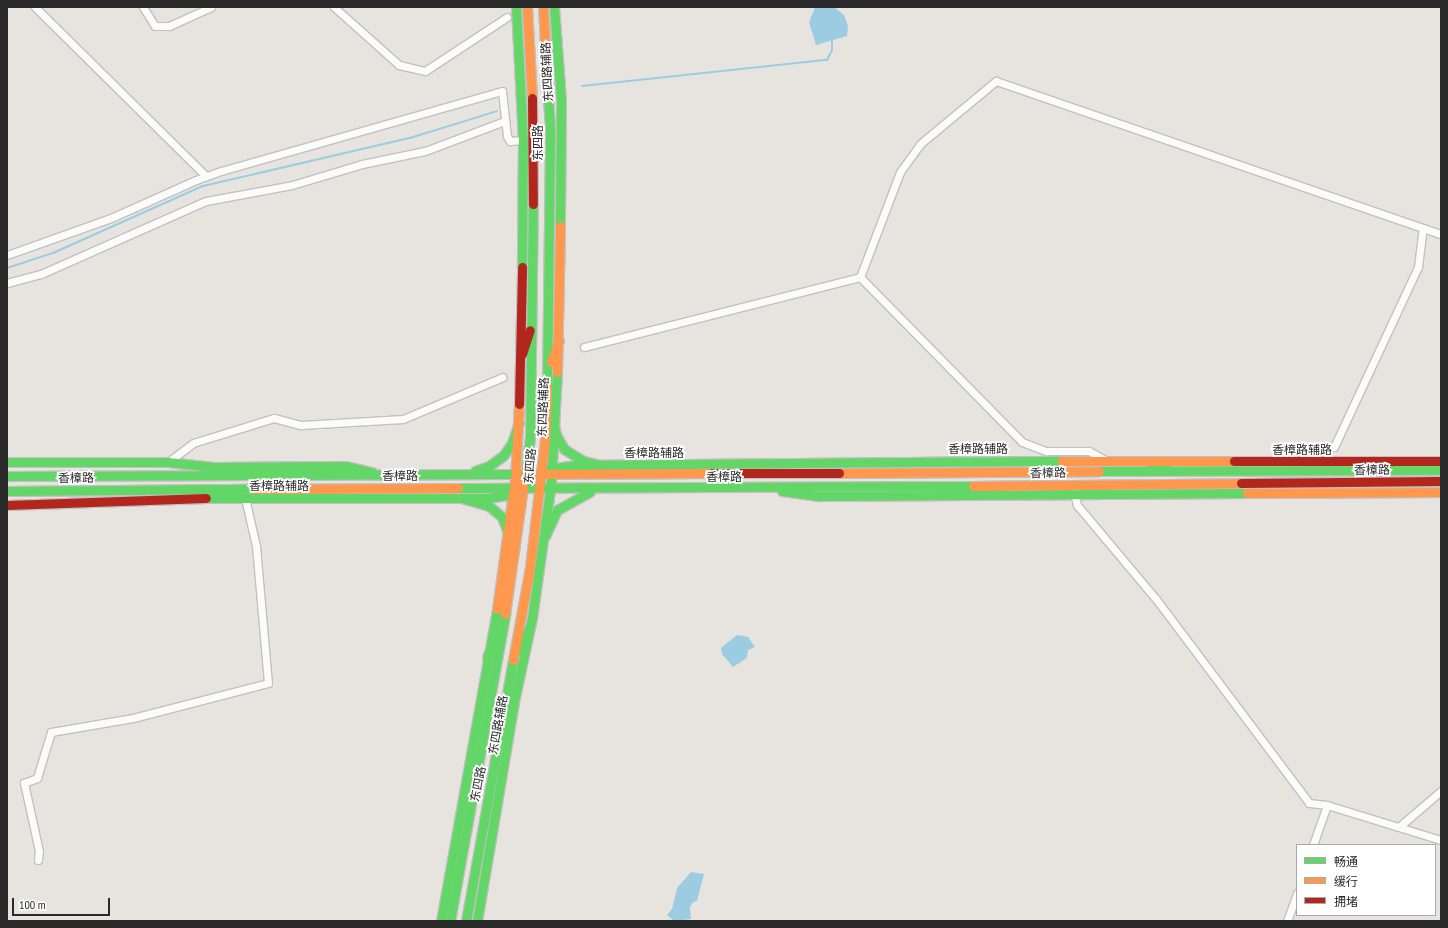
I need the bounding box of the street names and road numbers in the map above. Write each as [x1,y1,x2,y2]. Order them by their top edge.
street label: 东四路辅路 [538,42,556,102]
street label: 东四路 [531,125,545,161]
street label: 东四路辅路 [535,377,551,437]
street label: 香樟路辅路 [948,442,1008,456]
street label: 香樟路辅路 [1272,443,1332,457]
street label: 香樟路辅路 [624,446,684,460]
street label: 东四路 [521,447,539,485]
street label: 香樟路 [1354,462,1390,478]
street label: 香樟路 [1030,465,1066,481]
street label: 香樟路 [382,469,418,483]
street label: 香樟路 [58,470,94,486]
street label: 香樟路 [706,470,742,484]
street label: 香樟路辅路 [249,479,309,493]
street label: 东四路辅路 [486,694,510,756]
street label: 东四路 [467,765,489,803]

